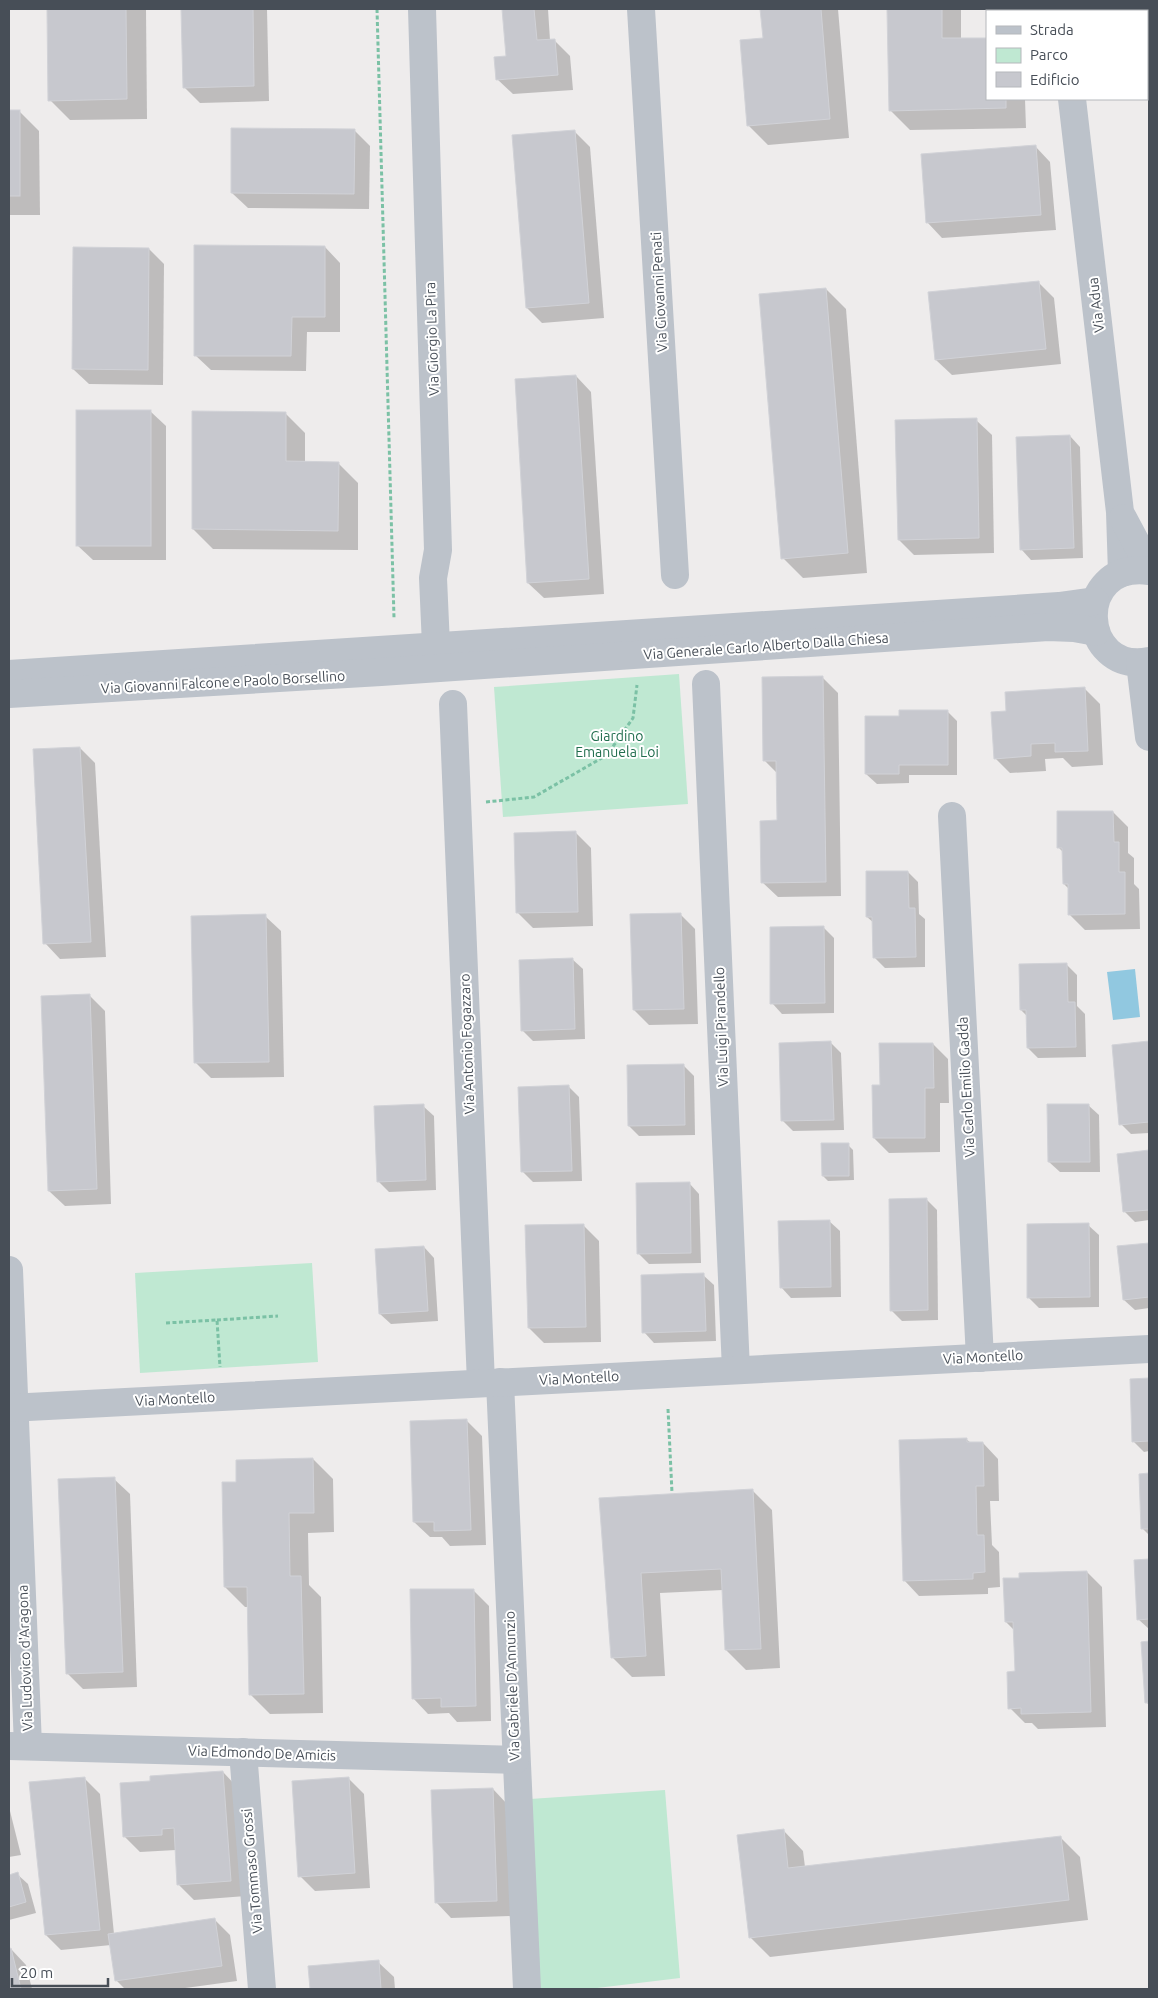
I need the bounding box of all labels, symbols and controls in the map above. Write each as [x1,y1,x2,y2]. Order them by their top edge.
legend [986,10,1148,100]
text: Strada [1030,21,1074,38]
text: Parco [1030,46,1068,63]
text: Edificio [1030,71,1079,88]
street label: Via Giovanni Penati [648,231,670,353]
street label: Via Adua [1085,276,1107,334]
street label: Via Giorgio La Pira [422,282,442,396]
street label: Via Generale Carlo Alberto Dalla Chiesa [643,629,889,663]
street label: Via Giovanni Falcone e Paolo Borsellino [100,668,346,696]
park label: Giardino Emanuela Loi [575,728,659,760]
street label: Via Luigi Pirandello [711,967,731,1087]
street label: Via Antonio Fogazzaro [457,973,477,1115]
street label: Via Carlo Emilio Gadda [954,1016,978,1158]
street label: Via Montello [943,1347,1023,1367]
street label: Via Montello [539,1368,619,1388]
street label: Via Montello [135,1389,215,1409]
street label: Via Ludovico d'Aragona [14,1585,36,1731]
street label: Via Gabriele D'Annunzio [501,1611,523,1761]
street label: Via Edmondo De Amicis [188,1742,336,1764]
street label: Via Tommaso Grossi [239,1808,265,1934]
scale bar [12,1956,109,1988]
text: 20 m [20,1964,53,1981]

